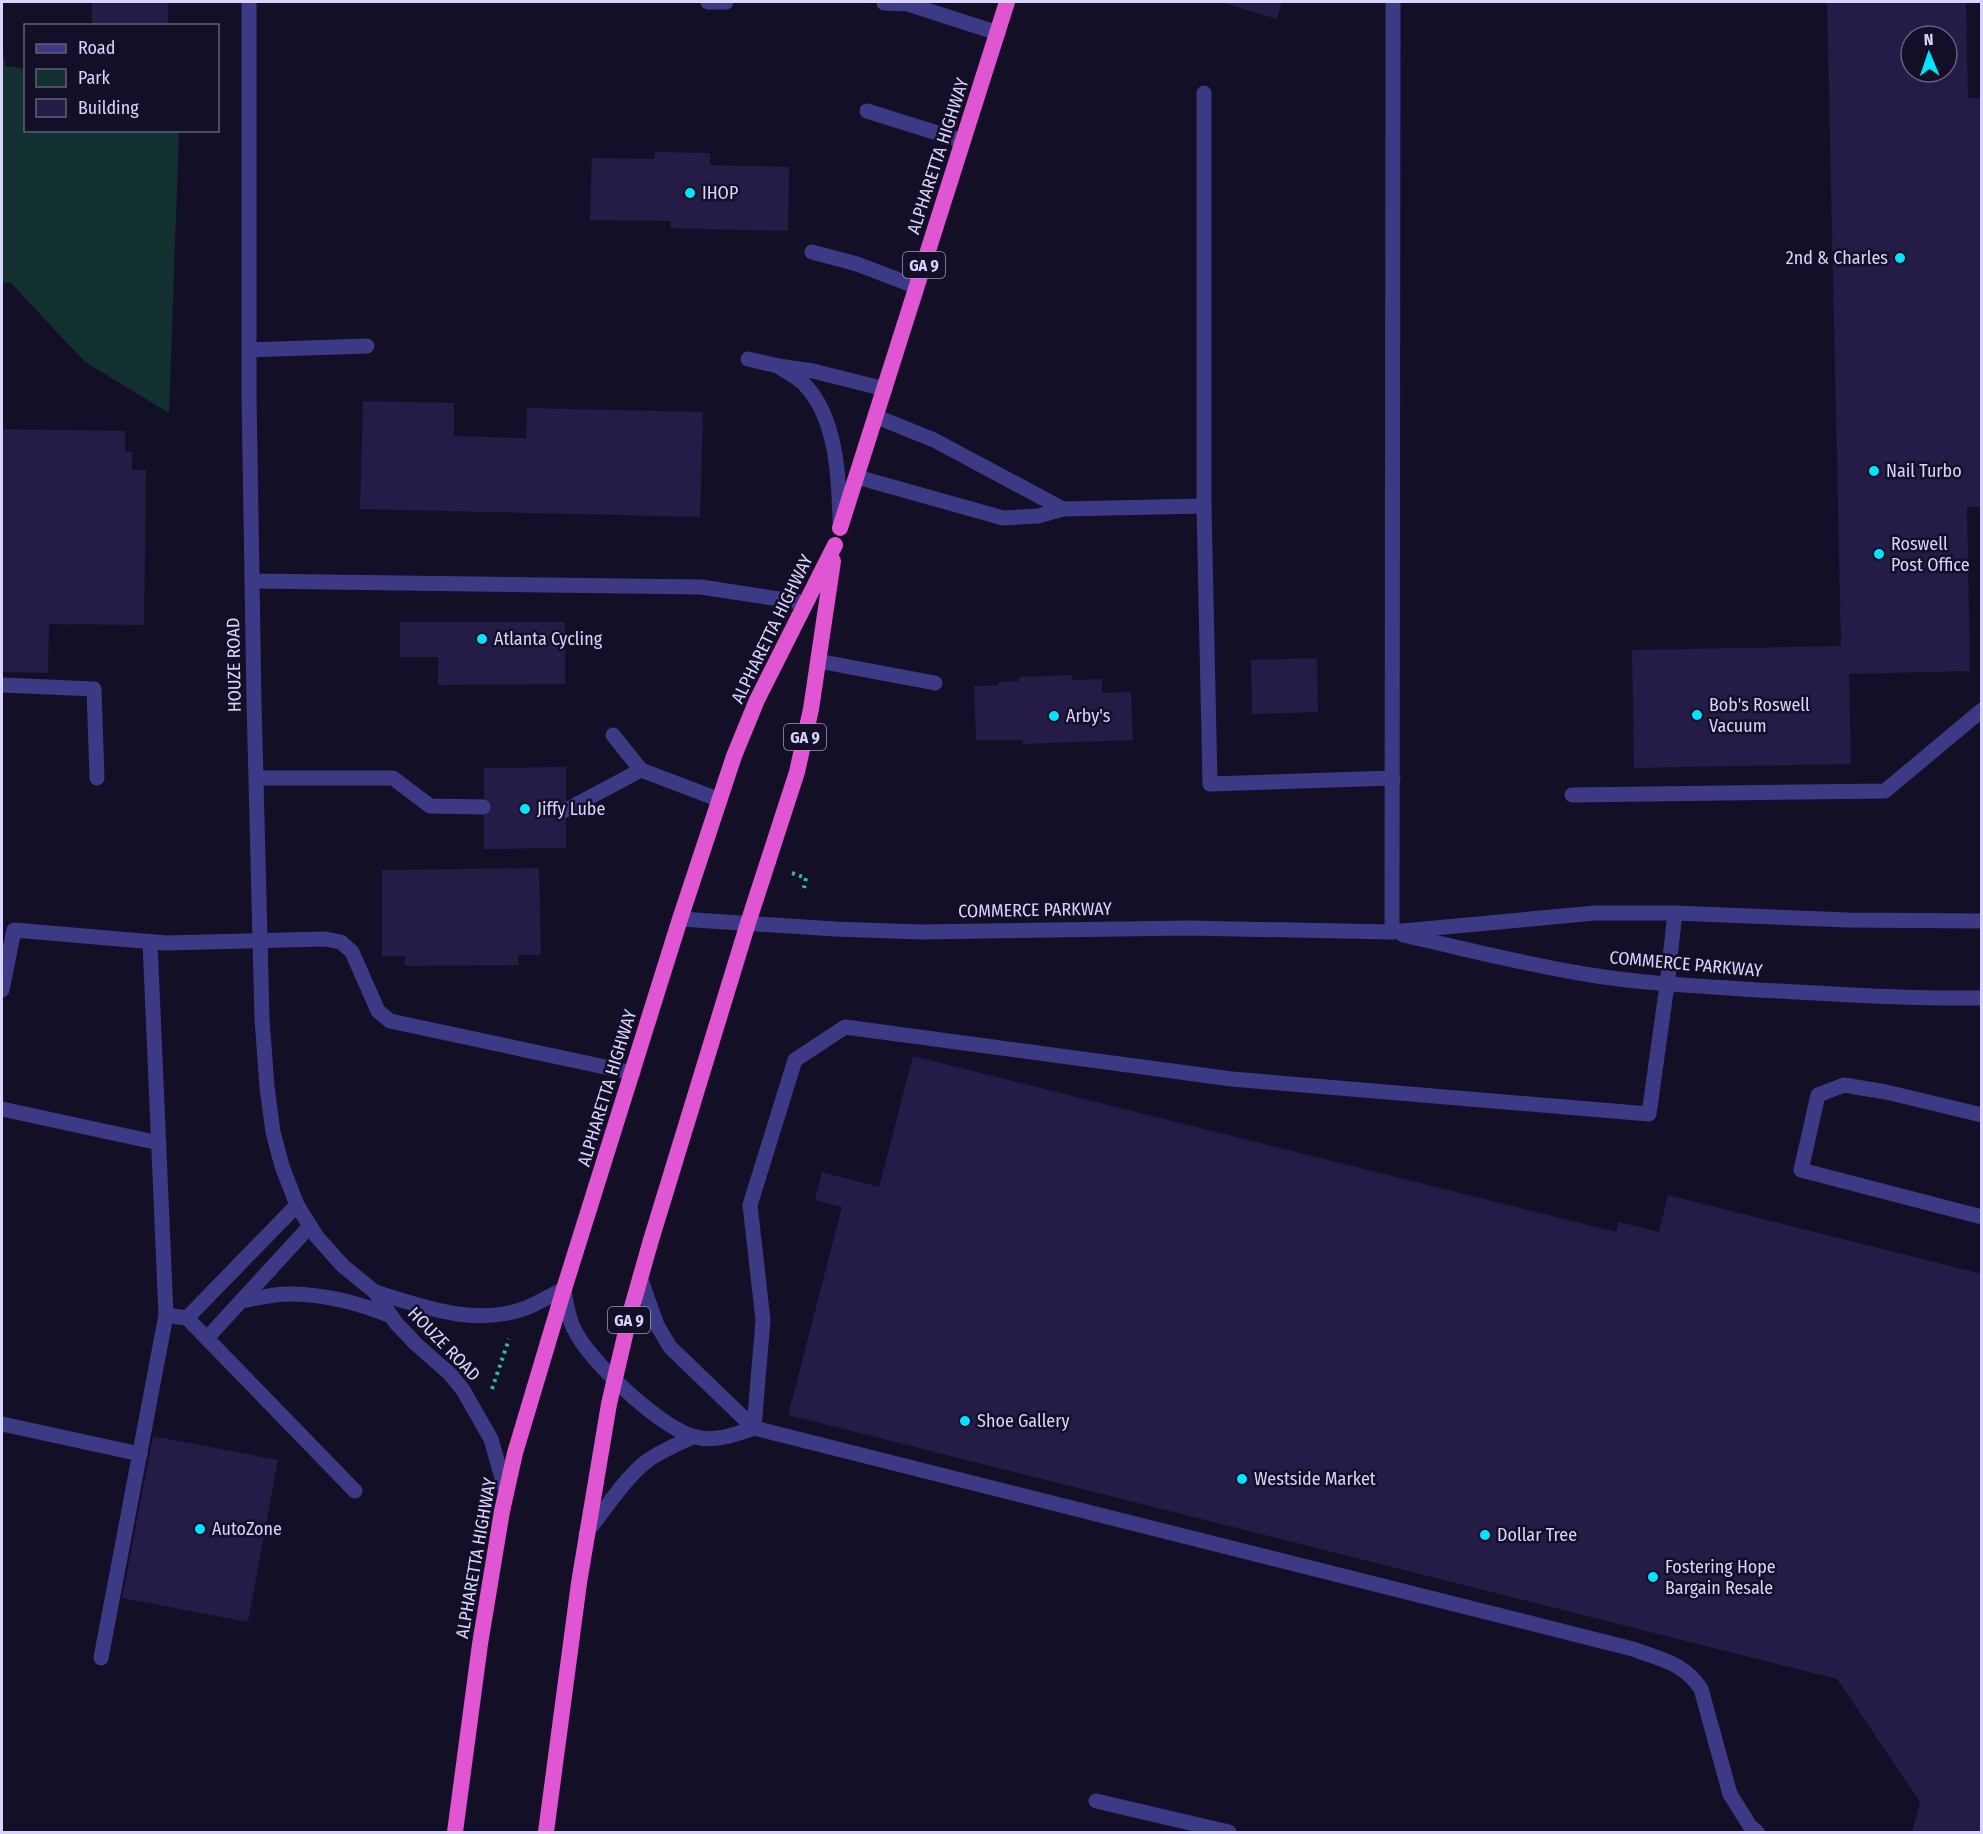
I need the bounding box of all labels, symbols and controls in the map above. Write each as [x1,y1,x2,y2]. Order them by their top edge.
legend [24,24,219,132]
north arrow [1899,24,1959,84]
text: N [1923,30,1934,49]
text: Road [78,37,115,59]
text: Park [78,67,111,89]
street label: ALPHARETTA HIGHWAY [902,75,974,237]
text: Building [78,97,139,119]
place label: IHOP [702,182,738,204]
marker: IHOP [683,186,697,200]
place label: 2nd & Charles [1786,247,1888,269]
marker: 2nd & Charles [1893,251,1907,265]
road number: GA 9 [903,252,945,278]
place label: Nail Turbo [1886,460,1962,482]
marker: Nail Turbo [1867,464,1881,478]
place label: Roswell Post Office [1891,533,1970,576]
marker: Roswell Post Office [1872,547,1886,561]
street label: ALPHARETTA HIGHWAY [726,551,818,707]
street label: HOUZE ROAD [222,618,246,712]
place label: Atlanta Cycling [494,628,603,650]
marker: Atlanta Cycling [475,632,489,646]
place label: Bob's Roswell Vacuum [1709,694,1810,737]
place label: Arby's [1066,705,1111,727]
marker: Bob's Roswell Vacuum [1690,708,1704,722]
marker: Arby's [1047,709,1061,723]
road number: GA 9 [784,724,826,750]
place label: Jiffy Lube [537,798,605,820]
marker: Jiffy Lube [518,802,532,816]
street label: COMMERCE PARKWAY [958,898,1112,922]
street label: COMMERCE PARKWAY [1609,946,1764,982]
street label: ALPHARETTA HIGHWAY [573,1007,641,1169]
street label: HOUZE ROAD [403,1302,485,1386]
road number: GA 9 [608,1307,650,1333]
place label: Shoe Gallery [977,1410,1070,1432]
marker: Shoe Gallery [958,1414,972,1428]
place label: Westside Market [1254,1468,1376,1490]
marker: Westside Market [1235,1472,1249,1486]
street label: ALPHARETTA HIGHWAY [451,1476,501,1640]
place label: AutoZone [212,1518,282,1540]
marker: AutoZone [193,1522,207,1536]
place label: Dollar Tree [1497,1524,1577,1546]
marker: Dollar Tree [1478,1528,1492,1542]
place label: Fostering Hope Bargain Resale [1665,1556,1776,1599]
marker: Fostering Hope Bargain Resale [1646,1570,1660,1584]

